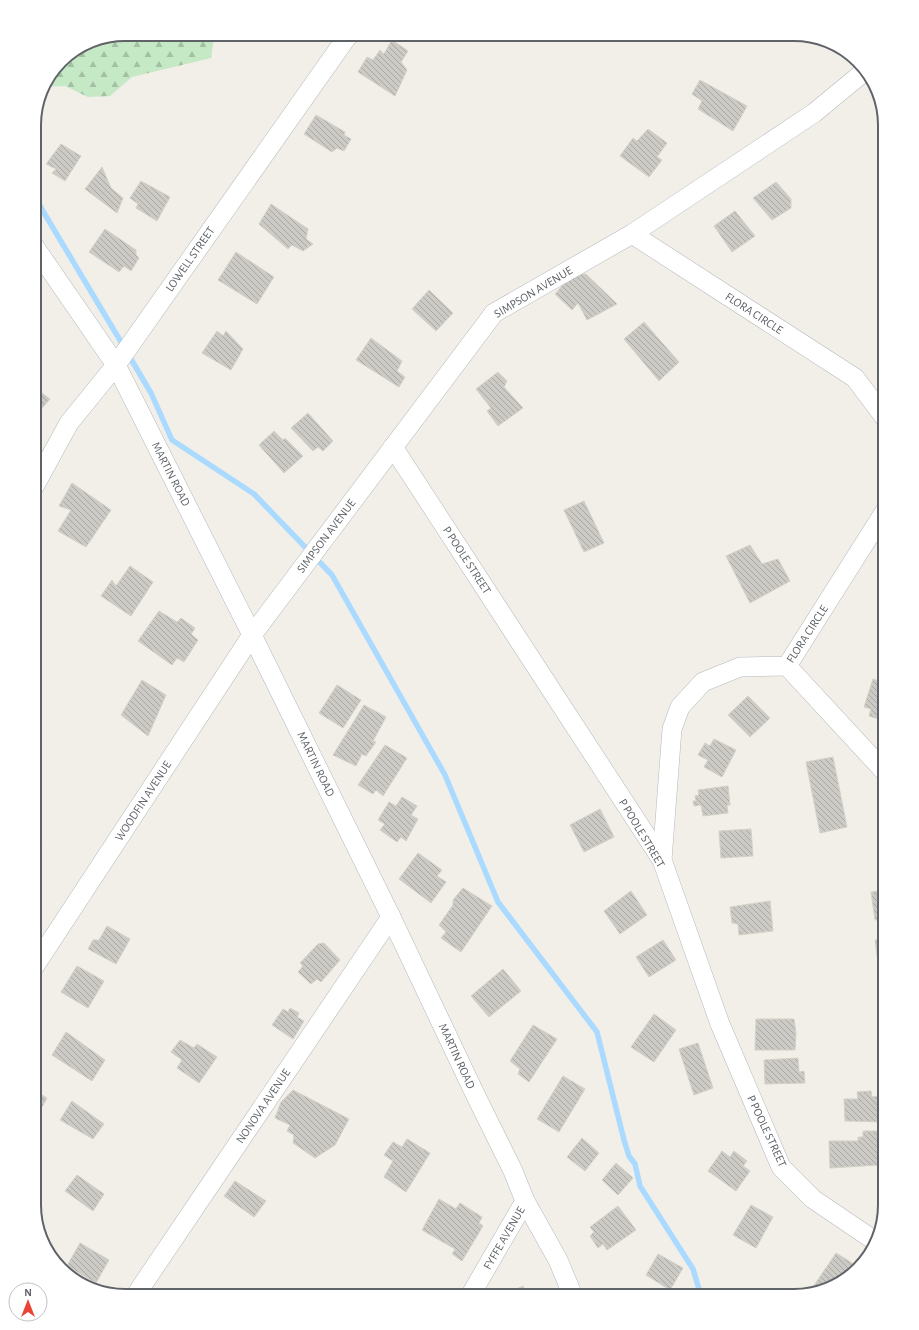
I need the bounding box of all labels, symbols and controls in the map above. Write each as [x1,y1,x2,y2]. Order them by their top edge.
street label: LOWELL STREET [163,224,217,294]
street label: SIMPSON AVENUE [492,264,574,320]
street label: FLORA CIRCLE [723,290,785,336]
street label: MARTIN ROAD [150,440,192,508]
street label: SIMPSON AVENUE [294,497,358,575]
street label: P POOLE STREET [441,524,493,596]
street label: FLORA CIRCLE [784,603,830,665]
street label: MARTIN ROAD [295,730,337,799]
street label: WOODFIN AVENUE [113,759,173,843]
street label: P POOLE STREET [617,797,667,870]
street label: MARTIN ROAD [437,1021,477,1091]
street label: NONOVA AVENUE [234,1066,292,1145]
street label: P POOLE STREET [745,1093,789,1169]
street label: FYFFE AVENUE [481,1204,527,1272]
north arrow [8,1282,48,1322]
text: N [24,1287,32,1298]

